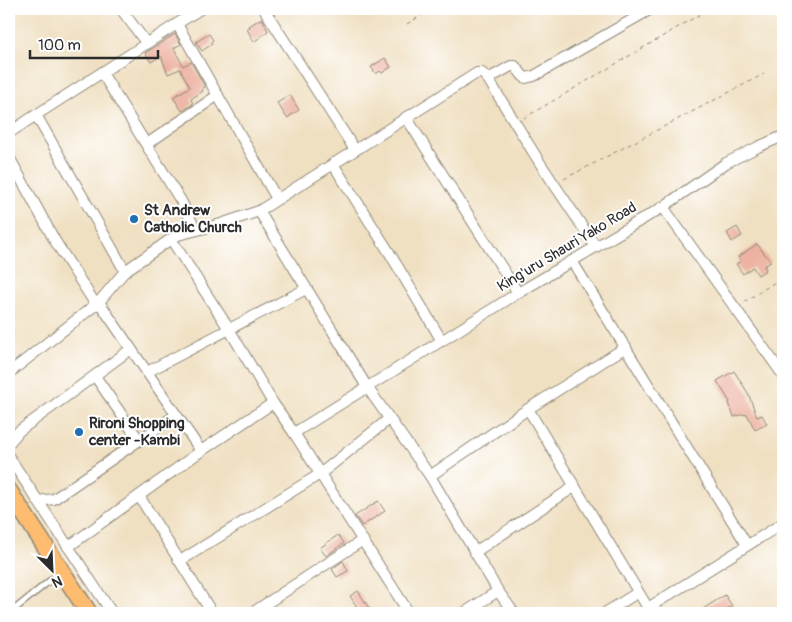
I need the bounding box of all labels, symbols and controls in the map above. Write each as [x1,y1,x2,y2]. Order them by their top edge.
scale bar [30,28,158,60]
text: 100 m [38,36,81,55]
street label: King'uru Shauri Yako Road [494,198,640,296]
place label: St Andrew Catholic Church [144,201,242,237]
marker: St Andrew Catholic Church [128,213,140,225]
place label: Rironi Shopping center -Kambi [88,414,185,450]
marker: Rironi Shopping center -Kambi [73,426,85,438]
north arrow [28,544,78,594]
text: N [49,572,65,591]

